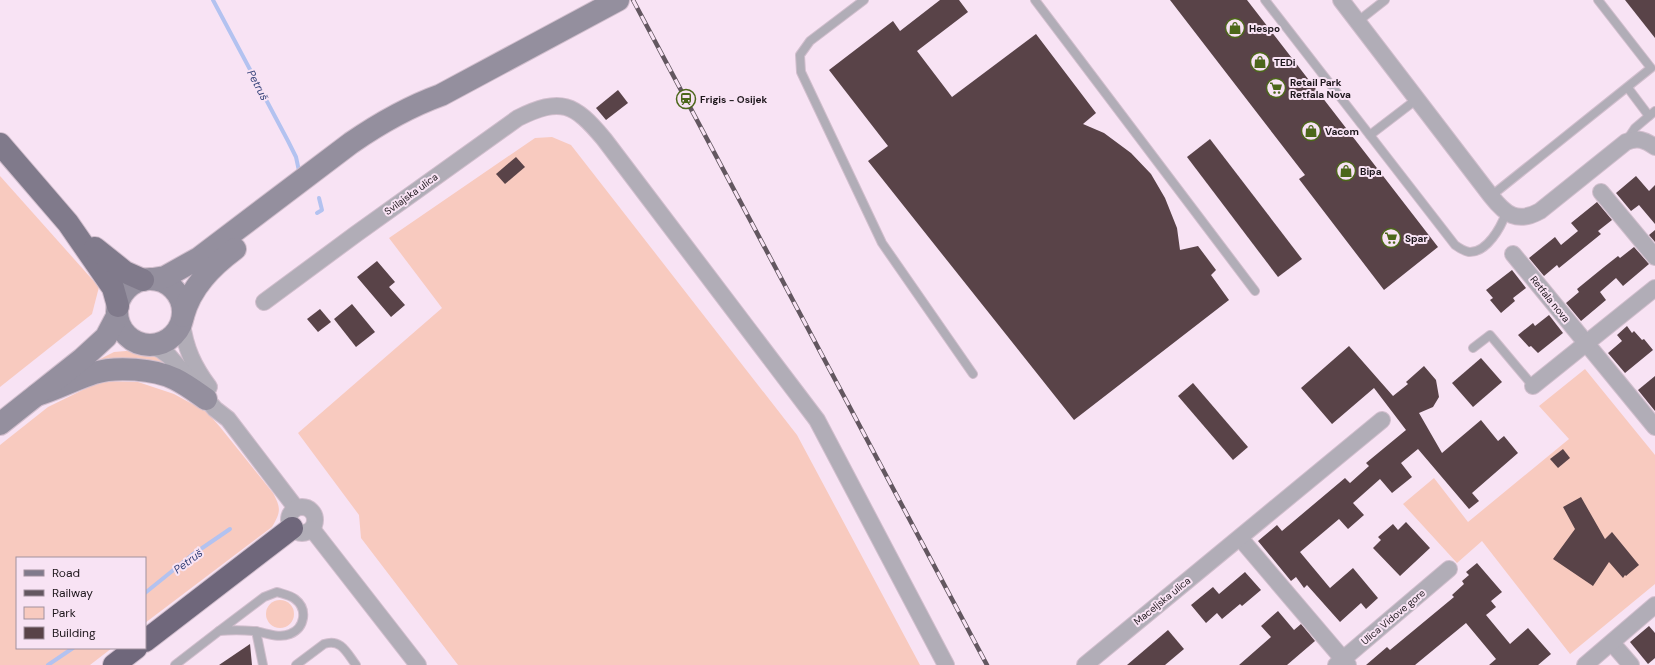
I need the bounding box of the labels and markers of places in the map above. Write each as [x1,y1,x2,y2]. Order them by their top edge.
shop icon: Hespo [1224,17,1246,39]
place label: Hespo [1249,22,1280,35]
shop icon: TEDi [1249,51,1271,73]
place label: TEDi [1274,56,1296,69]
place label: Retail Park Retfala Nova [1290,76,1351,101]
supermarket icon: Retail Park Retfala Nova [1265,77,1287,99]
station icon: Frigis - Osijek [675,88,697,110]
place label: Frigis - Osijek [700,93,768,106]
shop icon: Vacom [1300,120,1322,142]
place label: Vacom [1325,125,1359,138]
shop icon: Bipa [1335,160,1357,182]
place label: Bipa [1360,165,1382,178]
supermarket icon: Spar [1380,227,1402,249]
place label: Spar [1405,232,1428,245]

